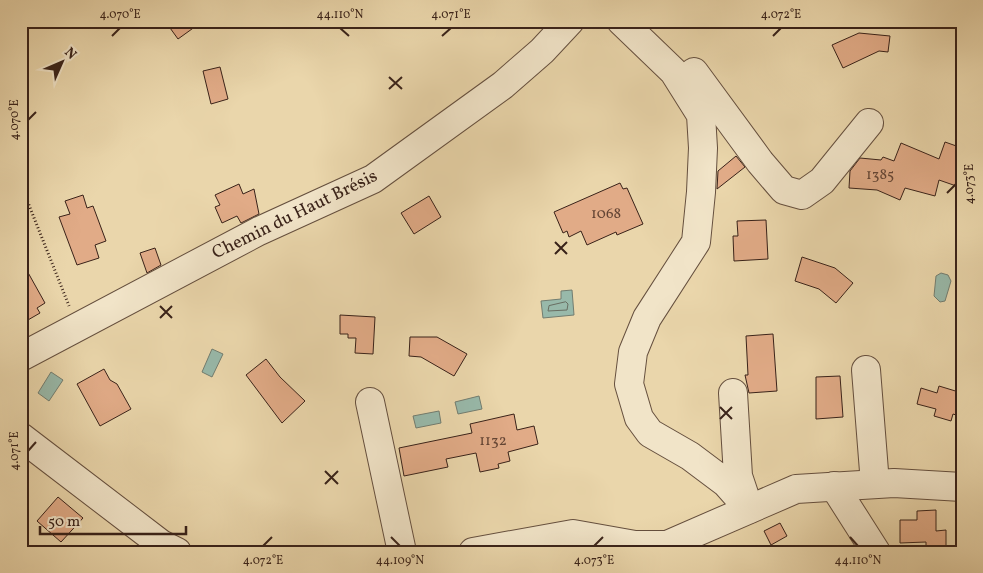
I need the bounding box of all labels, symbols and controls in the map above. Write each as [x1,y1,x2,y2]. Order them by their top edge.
text: 4.070°E [99,7,141,23]
text: 44.110°N [317,7,364,23]
text: 4.071°E [431,7,471,23]
text: 4.072°E [761,7,801,23]
north arrow [38,38,88,88]
text: N [60,44,80,64]
text: 4.070°E [7,99,23,141]
street label: Chemin du Haut Brésis [208,164,382,266]
text: 4.073°E [962,164,978,204]
house number: 1385 [866,165,894,186]
house number: 1068 [591,204,621,225]
text: 4.071°E [7,431,23,471]
house number: 1132 [479,431,507,452]
scale bar [40,503,186,535]
text: 50 m [48,512,80,533]
text: 4.072°E [243,553,283,569]
text: 44.109°N [376,553,424,569]
text: 4.073°E [574,553,614,569]
text: 44.110°N [835,553,882,569]

